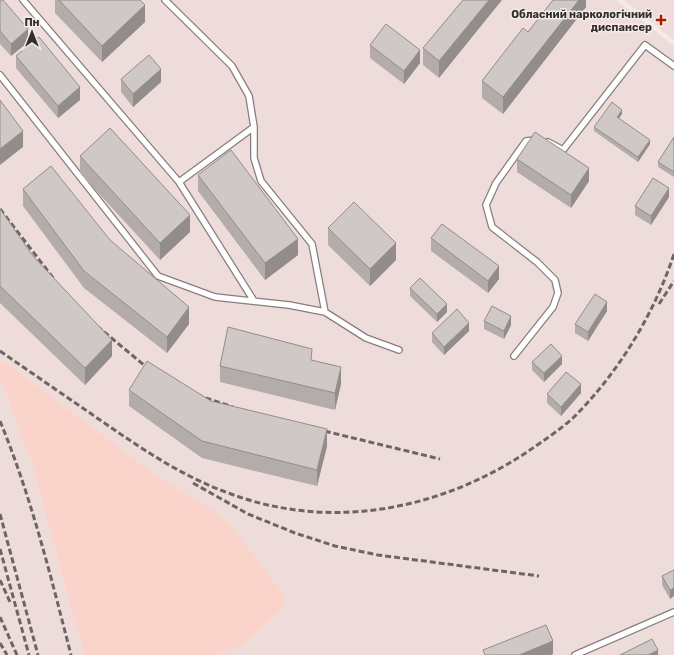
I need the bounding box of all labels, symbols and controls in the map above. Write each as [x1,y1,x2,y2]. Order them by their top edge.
place label: Обласний наркологічний диспансер [511,8,652,34]
north arrow [12,12,52,52]
marker: Обласний наркологічний диспансер [655,14,667,26]
text: Пн [24,16,40,29]

